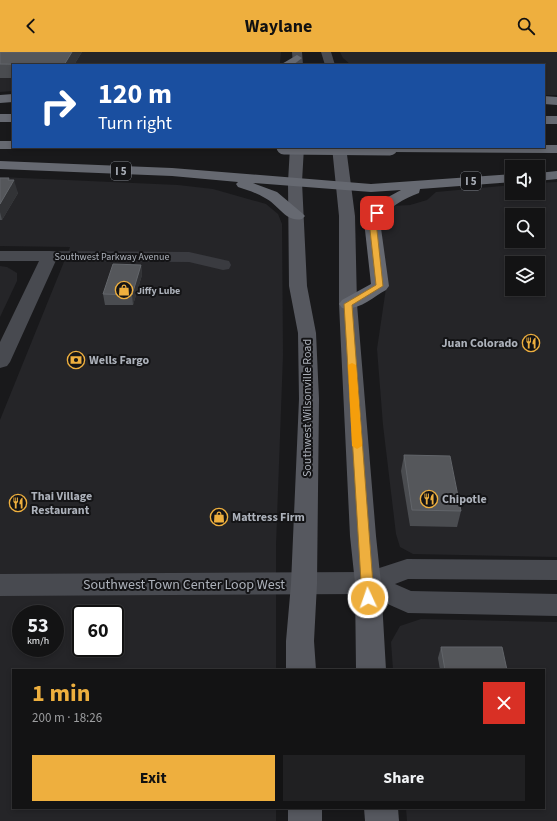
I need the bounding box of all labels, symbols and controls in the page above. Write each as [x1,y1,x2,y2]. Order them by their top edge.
text: Waylane [245,14,312,39]
icon: back [20,15,42,37]
icon: search [515,15,537,37]
text: 120 m [98,74,172,114]
icon: right [32,80,84,132]
text: Turn right [98,111,172,136]
map controls [505,160,545,296]
button: sound [505,160,545,200]
road number: I 5 [111,162,131,180]
road number: I 5 [461,172,481,190]
pin [360,196,394,230]
icon: arrive [366,202,388,224]
button: search [505,208,545,248]
street label: Southwest Parkway Avenue [55,250,169,264]
button: layers [505,256,545,296]
shop icon: Jiffy Lube [114,280,134,300]
place label: Jiffy Lube [137,284,180,298]
restaurant icon: Juan Colorado [521,333,541,353]
place label: Juan Colorado [441,335,518,352]
street label: Southwest Wilsonville Road [299,339,316,477]
bank icon: Wells Fargo [66,350,86,370]
place label: Wells Fargo [89,352,150,369]
place label: Thai Village Restaurant [31,488,92,519]
restaurant icon: Chipotle [419,489,439,509]
place label: Chipotle [442,491,487,508]
restaurant icon: Thai Village Restaurant [8,493,28,513]
shop icon: Mattress Firm [209,507,229,527]
place label: Mattress Firm [232,509,305,526]
street label: Southwest Town Center Loop West [83,575,285,595]
position arrow [347,577,389,619]
speed limit sign: 60 [72,605,124,657]
text: 53 [27,612,49,640]
text: km/h [27,634,49,648]
text: 1 min [32,676,90,711]
button: close [483,682,525,724]
text: 200 m · 18:26 [32,709,102,727]
button: Exit [32,755,275,801]
button: Share [283,755,525,801]

